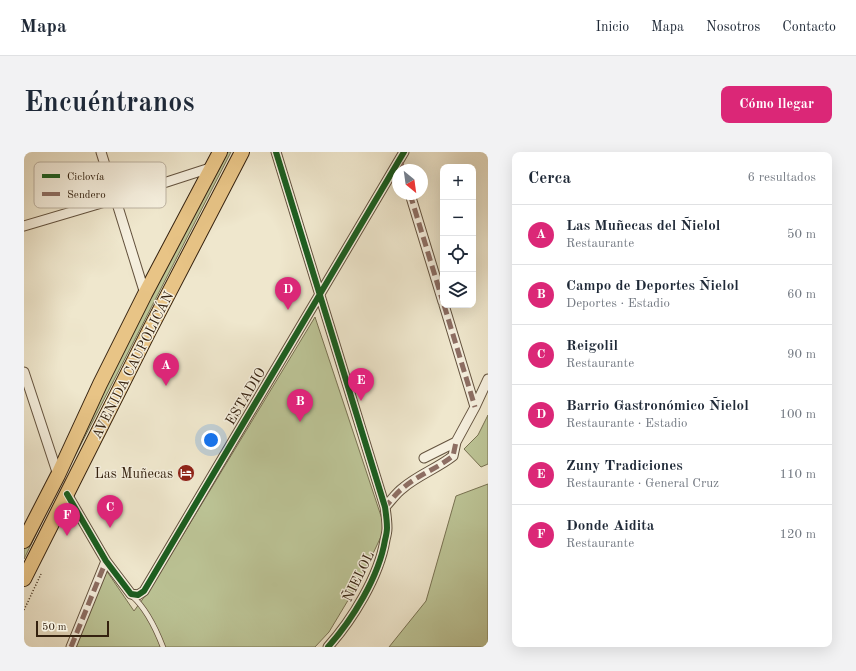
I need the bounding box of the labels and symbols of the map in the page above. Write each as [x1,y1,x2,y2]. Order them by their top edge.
legend [34,162,166,208]
north arrow [392,164,428,200]
text: Ciclovía [67,172,105,183]
text: Sendero [67,190,106,201]
pin: D [275,277,301,310]
street label: AVENIDA CAUPOLICÁN [87,288,177,442]
pin: A [153,353,179,386]
street label: ESTADIO [223,365,268,428]
pin: E [348,368,374,401]
pin: B [287,389,313,422]
your location [201,430,221,450]
hotel icon: Las Muñecas [176,463,196,483]
place label: Las Muñecas [94,467,173,481]
pin: C [97,495,123,528]
pin: F [54,503,80,536]
street label: ÑIELOL [338,548,377,604]
scale bar [36,619,109,638]

